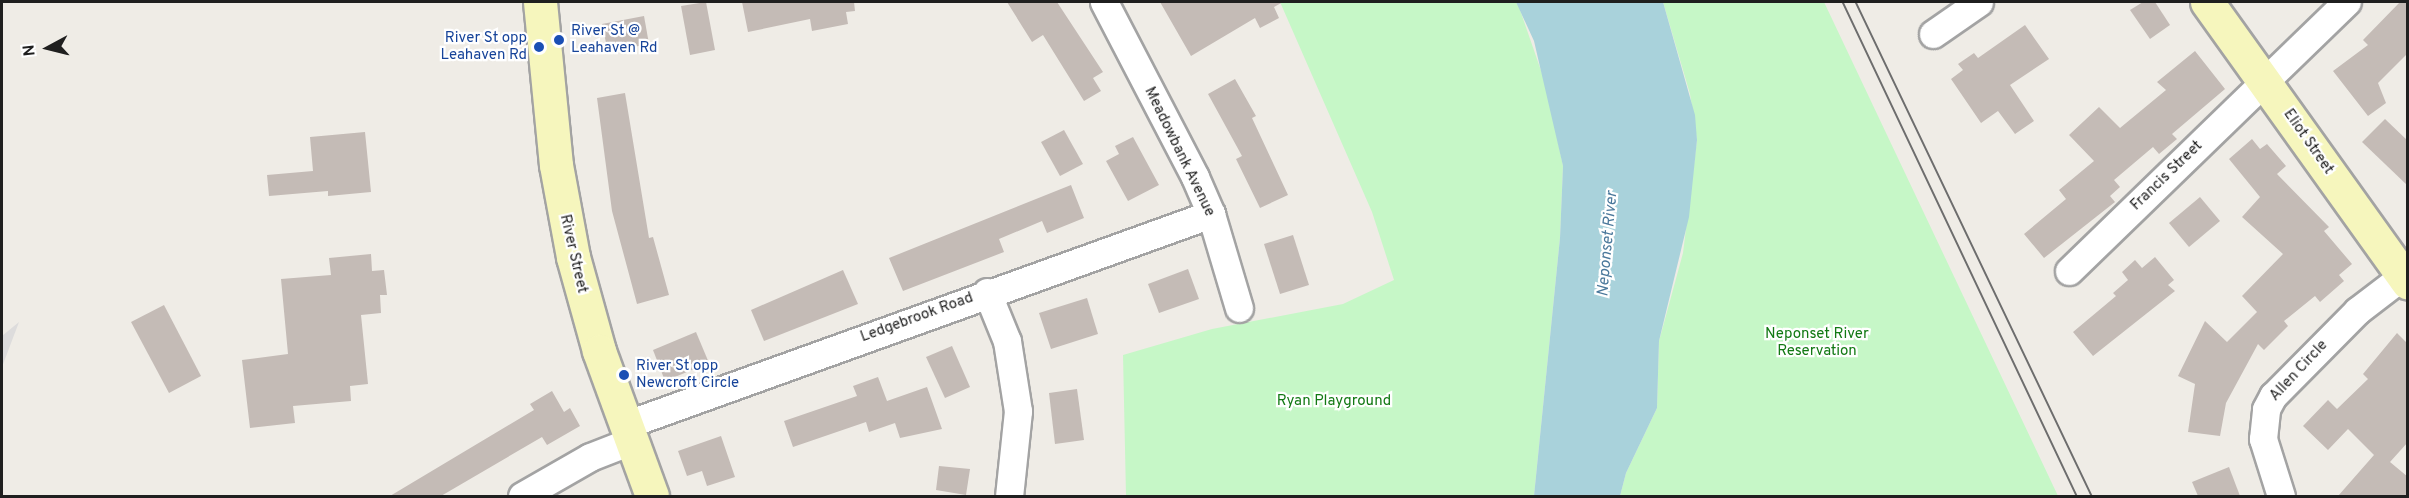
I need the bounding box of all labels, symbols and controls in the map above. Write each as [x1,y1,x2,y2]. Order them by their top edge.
north arrow [18,18,78,78]
place label: River St @ Leahaven Rd [571,22,657,57]
place label: River St opp Leahaven Rd [441,29,527,64]
marker: River St @ Leahaven Rd [552,33,566,47]
marker: River St opp Leahaven Rd [532,40,546,54]
text: N [20,43,41,57]
street label: Meadowbank Avenue [1140,84,1218,220]
street label: Eliot Street [2279,106,2337,178]
street label: Francis Street [2127,137,2207,215]
water label: Neponset River [1594,190,1622,298]
street label: River Street [555,213,591,295]
street label: Ledgebrook Road [858,289,976,347]
park label: Neponset River Reservation [1765,325,1869,360]
street label: Allen Circle [2266,337,2332,405]
place label: River St opp Newcroft Circle [636,357,739,392]
marker: River St opp Newcroft Circle [617,368,631,382]
park label: Ryan Playground [1277,393,1391,411]

